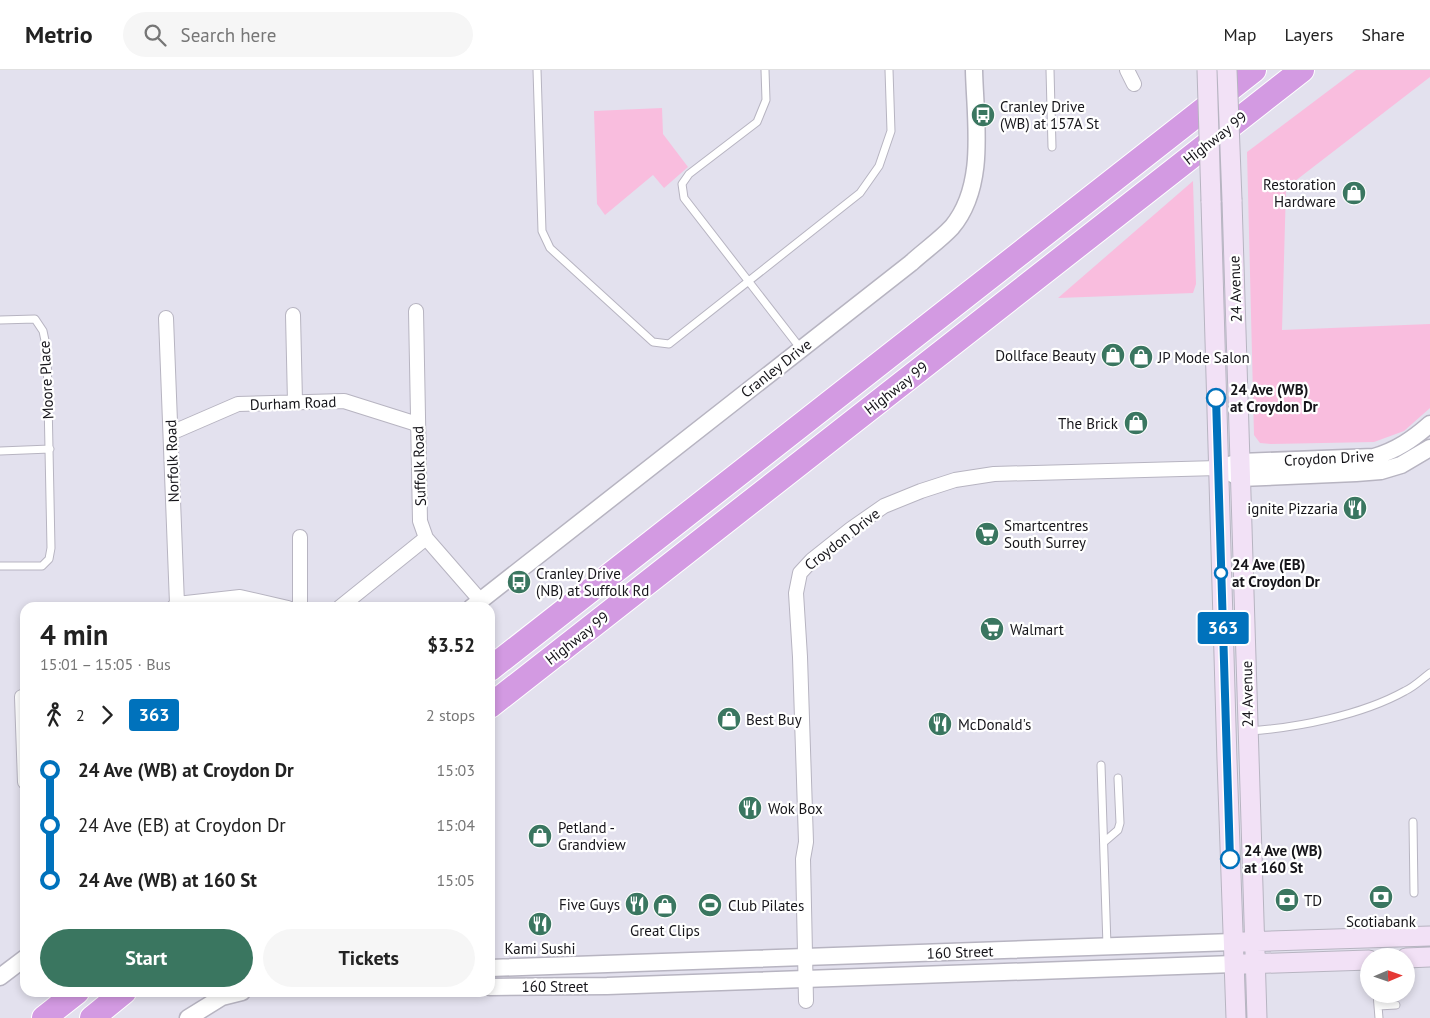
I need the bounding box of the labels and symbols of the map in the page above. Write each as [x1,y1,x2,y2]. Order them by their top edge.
place label: Cranley Drive (WB) at 157A St [1000,97,1099,133]
bus stop icon: Cranley Drive (WB) at 157A St [970,102,996,128]
street label: Highway 99 [1179,107,1251,169]
place label: Restoration Hardware [1263,175,1336,211]
shop icon: Restoration Hardware [1341,180,1367,206]
street label: 24 Avenue [1224,255,1246,323]
street label: Cranley Drive [737,334,815,402]
street label: Moore Place [34,340,58,420]
shop icon: Dollface Beauty [1100,342,1126,368]
shop icon: JP Mode Salon [1128,344,1154,370]
place label: Dollface Beauty [995,346,1096,365]
place label: JP Mode Salon [1157,348,1250,367]
street label: Highway 99 [860,357,932,419]
place label: 24 Ave (WB) at Croydon Dr [1230,380,1319,416]
marker: 24 Ave (WB) at Croydon Dr [1206,388,1226,408]
street label: Durham Road [249,392,337,414]
shop icon: The Brick [1123,410,1149,436]
place label: The Brick [1058,414,1119,433]
street label: Norfolk Road [161,419,183,503]
street label: Suffolk Road [408,426,430,506]
street label: Croydon Drive [1283,446,1375,470]
restaurant icon: ignite Pizzaria [1342,495,1368,521]
place label: ignite Pizzaria [1247,499,1338,518]
street label: Croydon Drive [801,504,883,574]
place label: Smartcentres South Surrey [1004,516,1088,552]
supermarket icon: Smartcentres South Surrey [974,521,1000,547]
place label: 24 Ave (EB) at Croydon Dr [1232,555,1321,591]
place label: Cranley Drive (NB) at Suffolk Rd [536,564,649,600]
marker: 24 Ave (EB) at Croydon Dr [1214,566,1228,580]
bus stop icon: Cranley Drive (NB) at Suffolk Rd [506,569,532,595]
street label: Highway 99 [541,607,613,669]
line badge: 363 [1194,612,1252,644]
supermarket icon: Walmart [979,616,1005,642]
place label: Walmart [1010,620,1064,639]
street label: 24 Avenue [1237,660,1257,728]
shop icon: Best Buy [716,706,742,732]
place label: Best Buy [746,710,802,729]
restaurant icon: McDonald's [927,711,953,737]
place label: McDonald's [958,715,1031,734]
restaurant icon: Wok Box [737,795,763,821]
place label: Wok Box [768,799,823,818]
place label: Petland - Grandview [558,818,626,854]
shop icon: Petland - Grandview [527,823,553,849]
place label: 24 Ave (WB) at 160 St [1244,841,1323,877]
marker: 24 Ave (WB) at 160 St [1220,849,1240,869]
bank icon: Scotiabank [1368,884,1394,910]
bank icon: TD [1274,887,1300,913]
restaurant icon: Five Guys [624,891,650,917]
place label: TD [1304,891,1322,910]
sports icon: Club Pilates [697,892,723,918]
shop icon: Great Clips [652,893,678,919]
place label: Five Guys [559,895,620,914]
place label: Club Pilates [728,896,804,915]
restaurant icon: Kami Sushi [527,911,553,937]
place label: Scotiabank [1346,912,1417,931]
place label: Great Clips [630,921,700,940]
place label: Kami Sushi [505,939,575,958]
street label: 160 Street [926,941,994,963]
north arrow [1360,948,1415,1002]
street label: 160 Street [522,977,588,996]

